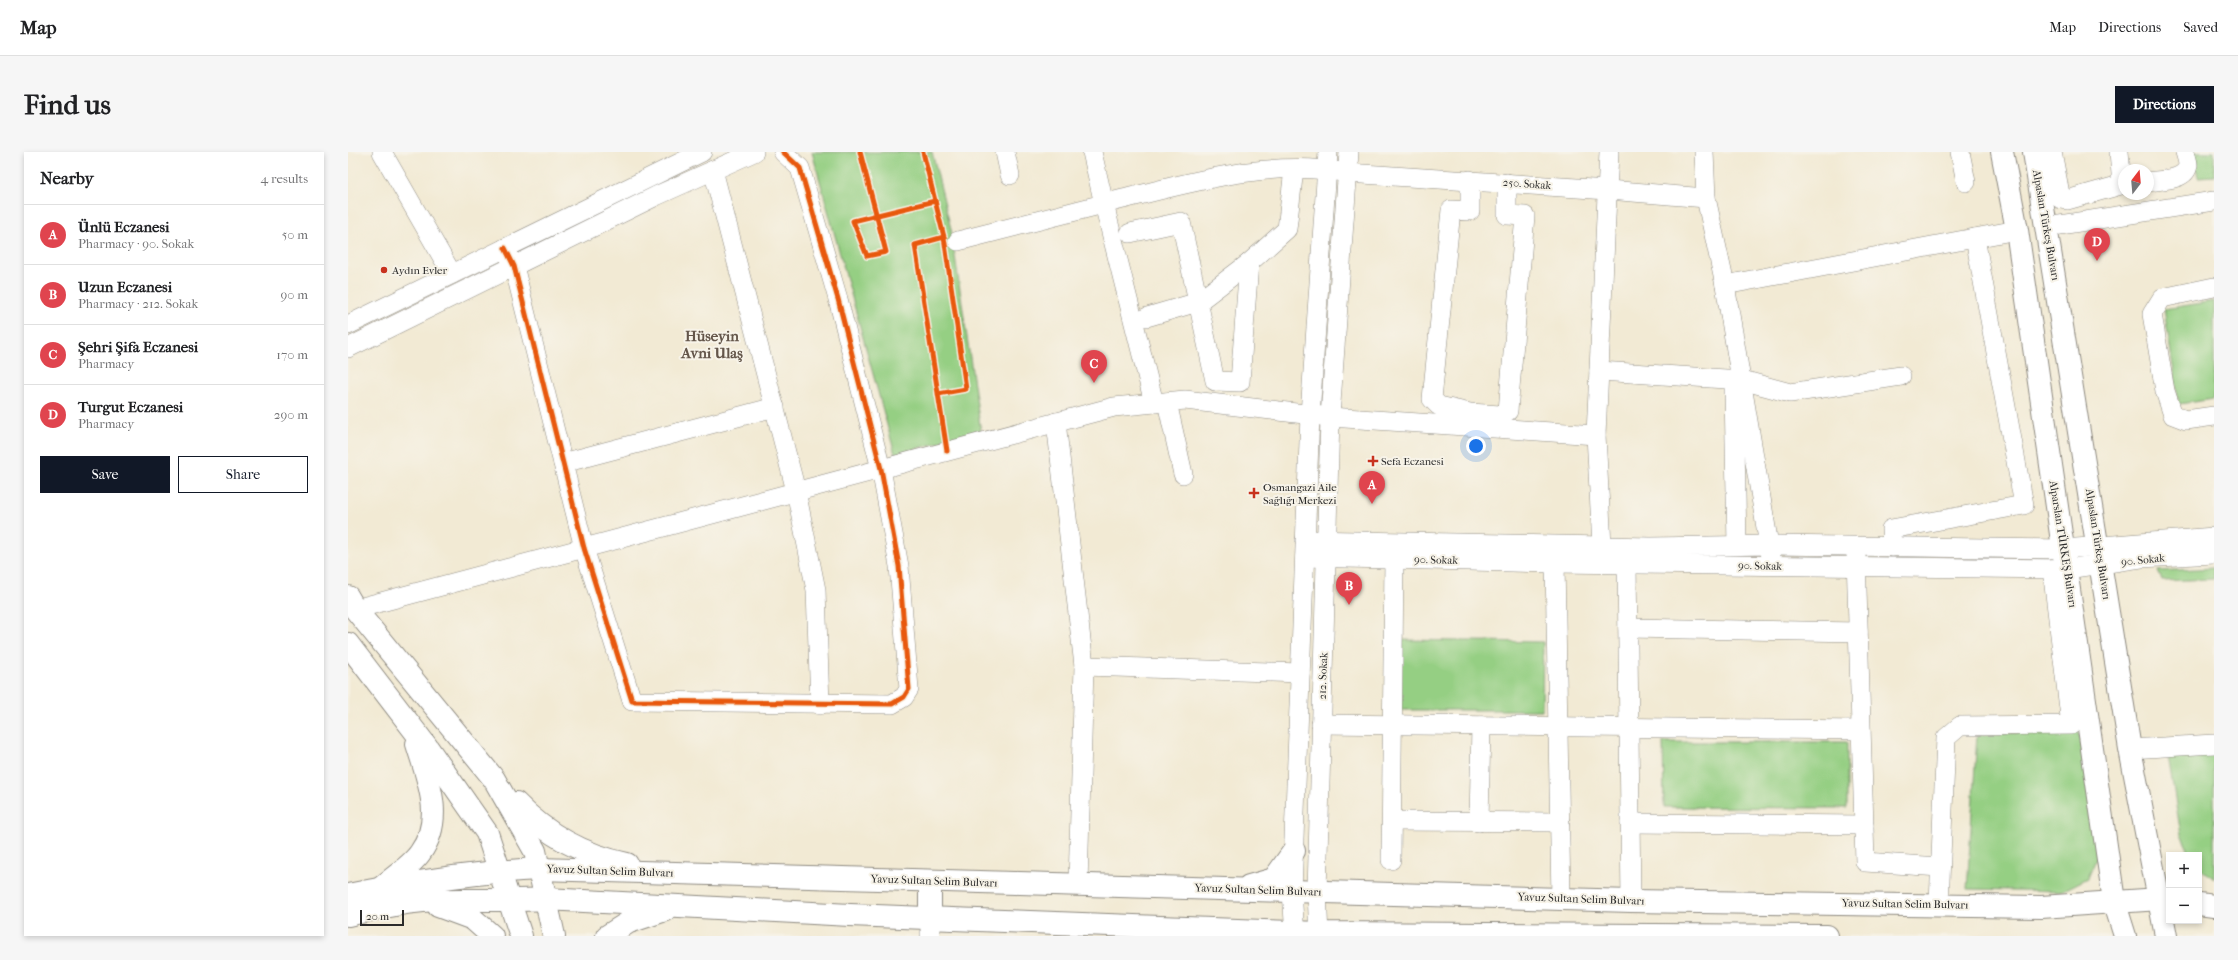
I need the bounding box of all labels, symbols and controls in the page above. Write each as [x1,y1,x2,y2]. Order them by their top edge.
text: Map [20,17,56,39]
text: Map [2049,19,2076,36]
text: Directions [2098,19,2161,36]
text: Saved [2183,19,2218,36]
button: Directions [2115,86,2214,123]
text: Find us [24,88,111,121]
north arrow [2118,164,2154,200]
text: Nearby [40,168,94,188]
street label: Alpaslan Türkeş Bulvarı [2030,168,2062,282]
text: 4 results [261,171,308,186]
street label: 250. Sokak [1502,176,1552,192]
text: Ünlü Eczanesi [78,218,170,236]
text: A [49,227,57,242]
text: 50 m [282,227,308,242]
pin: D [2084,228,2110,261]
text: Pharmacy · 90. Sokak [78,236,194,251]
place label: Aydın Evler [391,264,448,277]
marker: Aydın Evler [379,265,389,275]
text: Uzun Eczanesi [78,278,172,296]
text: B [49,287,57,302]
text: 90 m [280,287,308,302]
text: Pharmacy · 212. Sokak [78,296,198,311]
district label: Hüseyin Avni Ulaş [680,327,743,363]
text: Şehri Şifa Eczanesi [78,338,198,356]
text: C [49,347,57,362]
text: 170 m [276,347,308,362]
pin: C [1081,350,1107,383]
text: Pharmacy [78,356,134,371]
text: Turgut Eczanesi [78,398,183,416]
text: D [48,407,58,422]
text: 290 m [274,407,308,422]
text: Pharmacy [78,416,134,431]
your location [1466,436,1486,456]
place label: Sefa Eczanesi [1381,455,1445,468]
button: Save [40,456,170,493]
button: Share [178,456,308,493]
marker: Sefa Eczanesi [1368,456,1378,466]
pin: A [1359,471,1385,504]
street label: Alparslan TÜRKEŞ Bulvarı [2046,479,2080,609]
place label: Osmangazi Aile Sağlığı Merkezi [1263,481,1337,507]
marker: Osmangazi Aile Sağlığı Merkezi [1248,487,1260,499]
street label: Alpaslan Türkeş Bulvarı [2083,487,2113,601]
street label: 90. Sokak [2120,551,2166,569]
street label: 90. Sokak [1414,553,1458,567]
street label: 90. Sokak [1738,559,1782,573]
pin: B [1336,572,1362,605]
street label: 212. Sokak [1316,652,1330,700]
map controls [2166,852,2202,924]
button: + [2166,852,2202,888]
street label: Yavuz Sultan Selim Bulvarı [545,862,674,880]
street label: Yavuz Sultan Selim Bulvarı [869,872,998,890]
street label: Yavuz Sultan Selim Bulvarı [1193,881,1322,899]
button: − [2166,888,2202,924]
street label: Yavuz Sultan Selim Bulvarı [1516,890,1645,908]
street label: Yavuz Sultan Selim Bulvarı [1841,896,1969,912]
scale bar [360,908,404,927]
text: 20 m [366,910,389,923]

